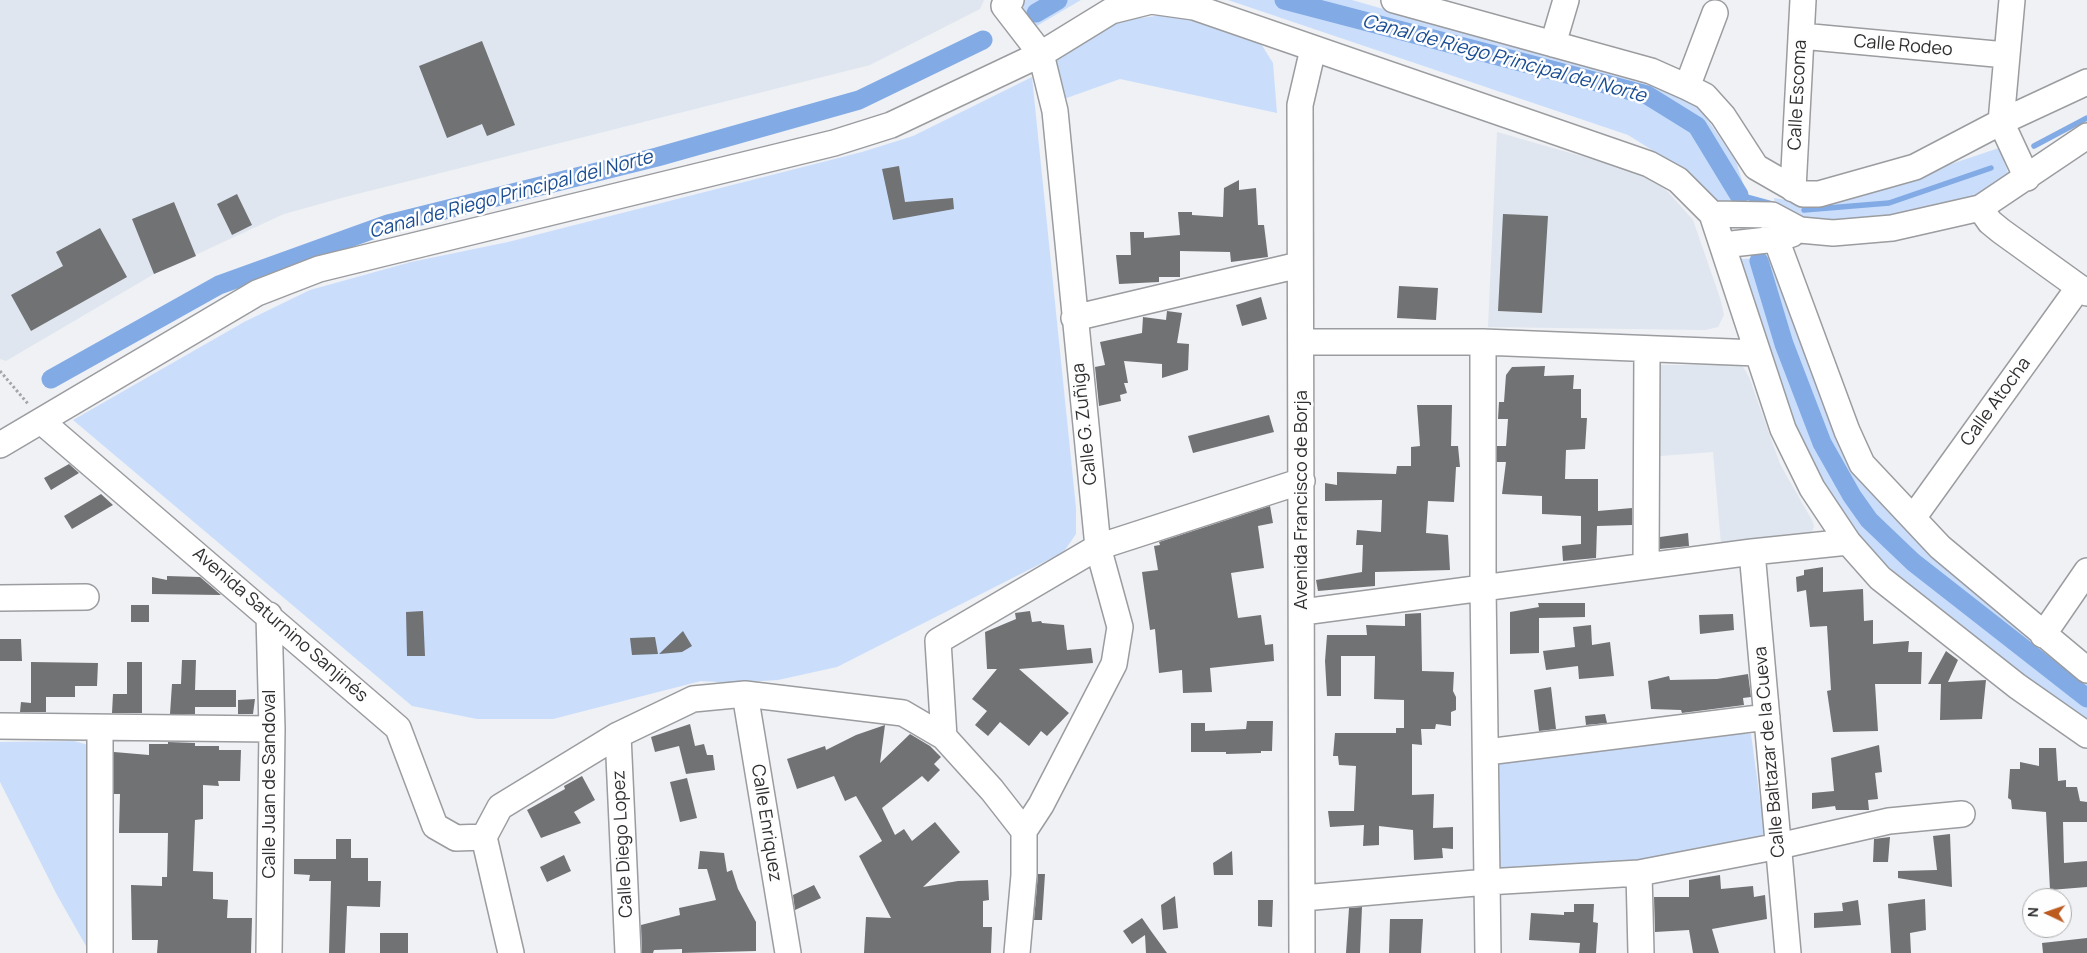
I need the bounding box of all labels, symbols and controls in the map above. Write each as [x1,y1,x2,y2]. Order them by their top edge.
water label: Canal de Riego Principal del Norte [1360,10,1648,108]
street label: Calle Rodeo [1853,31,1953,61]
street label: Calle Escoma [1784,39,1812,151]
water label: Canal de Riego Principal del Norte [367,146,655,244]
street label: Calle Atocha [1957,353,2035,451]
street label: Calle G. Zuñiga [1068,362,1102,486]
street label: Avenida Francisco de Borja [1291,390,1313,610]
street label: Avenida Saturnino Sanjinés [188,543,372,707]
street label: Calle Baltazar de la Cueva [1750,646,1790,858]
street label: Calle Juan de Sandoval [259,689,281,879]
street label: Calle Enriquez [746,763,786,883]
street label: Calle Diego Lopez [608,770,638,918]
north arrow [2022,888,2072,938]
text: N [2023,907,2042,918]

